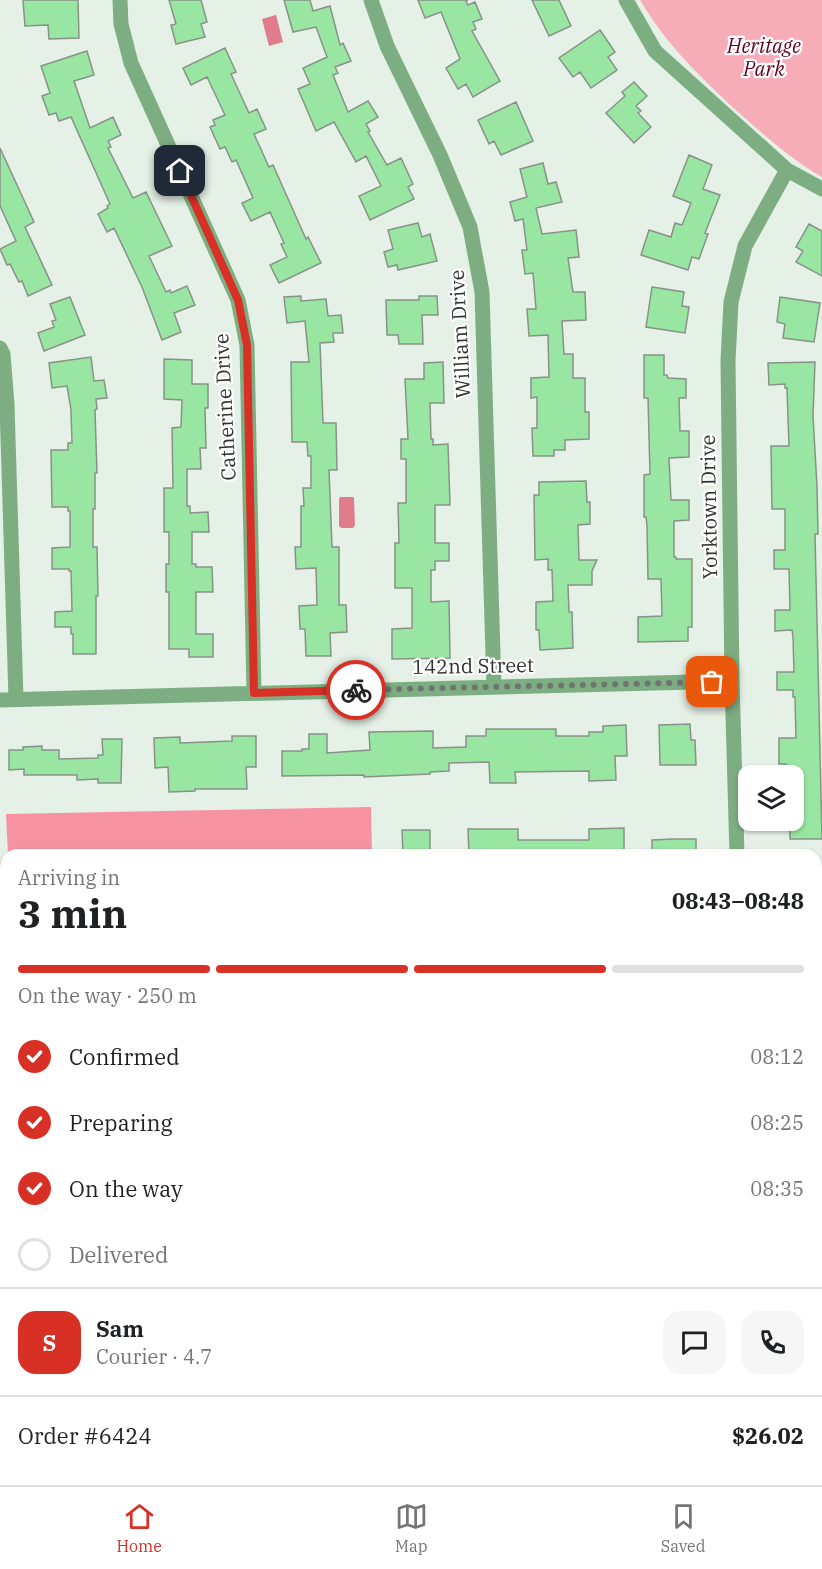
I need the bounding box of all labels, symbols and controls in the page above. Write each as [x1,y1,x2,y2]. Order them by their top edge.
park label: Heritage Park [726,32,801,82]
pin [154,145,205,196]
icon: home [163,154,196,187]
street label: William Drive [443,269,476,399]
street label: Catherine Drive [207,333,242,481]
street label: Yorktown Drive [694,435,723,580]
street label: 142nd Street [412,651,534,680]
pin [686,656,737,707]
courier [326,660,386,720]
icon: bag [695,665,728,698]
icon: bike [340,674,373,707]
map controls [738,765,804,831]
button: layers [738,765,804,831]
text: Arriving in [18,864,120,891]
text: 08:43–08:48 [672,886,804,915]
text: 3 min [18,888,127,939]
text: On the way · 250 m [18,982,197,1009]
icon: check [18,1040,51,1073]
text: Confirmed [69,1042,180,1071]
text: 08:12 [750,1043,804,1070]
icon: check [18,1106,51,1139]
text: Preparing [69,1108,173,1137]
text: 08:25 [750,1109,804,1136]
icon: check [18,1172,51,1205]
text: On the way [69,1174,183,1203]
text: 08:35 [750,1175,804,1202]
text: Delivered [69,1240,168,1269]
button: chat [663,1311,726,1374]
button: phone [741,1311,804,1374]
text: Sam [96,1314,144,1343]
text: S [43,1328,56,1357]
text: Courier · 4.7 [96,1343,212,1370]
text: Order #6424 [18,1421,152,1450]
text: $26.02 [732,1421,804,1450]
tab: Home [116,1500,162,1556]
tab: Map [395,1500,428,1556]
tab: Saved [661,1500,706,1556]

